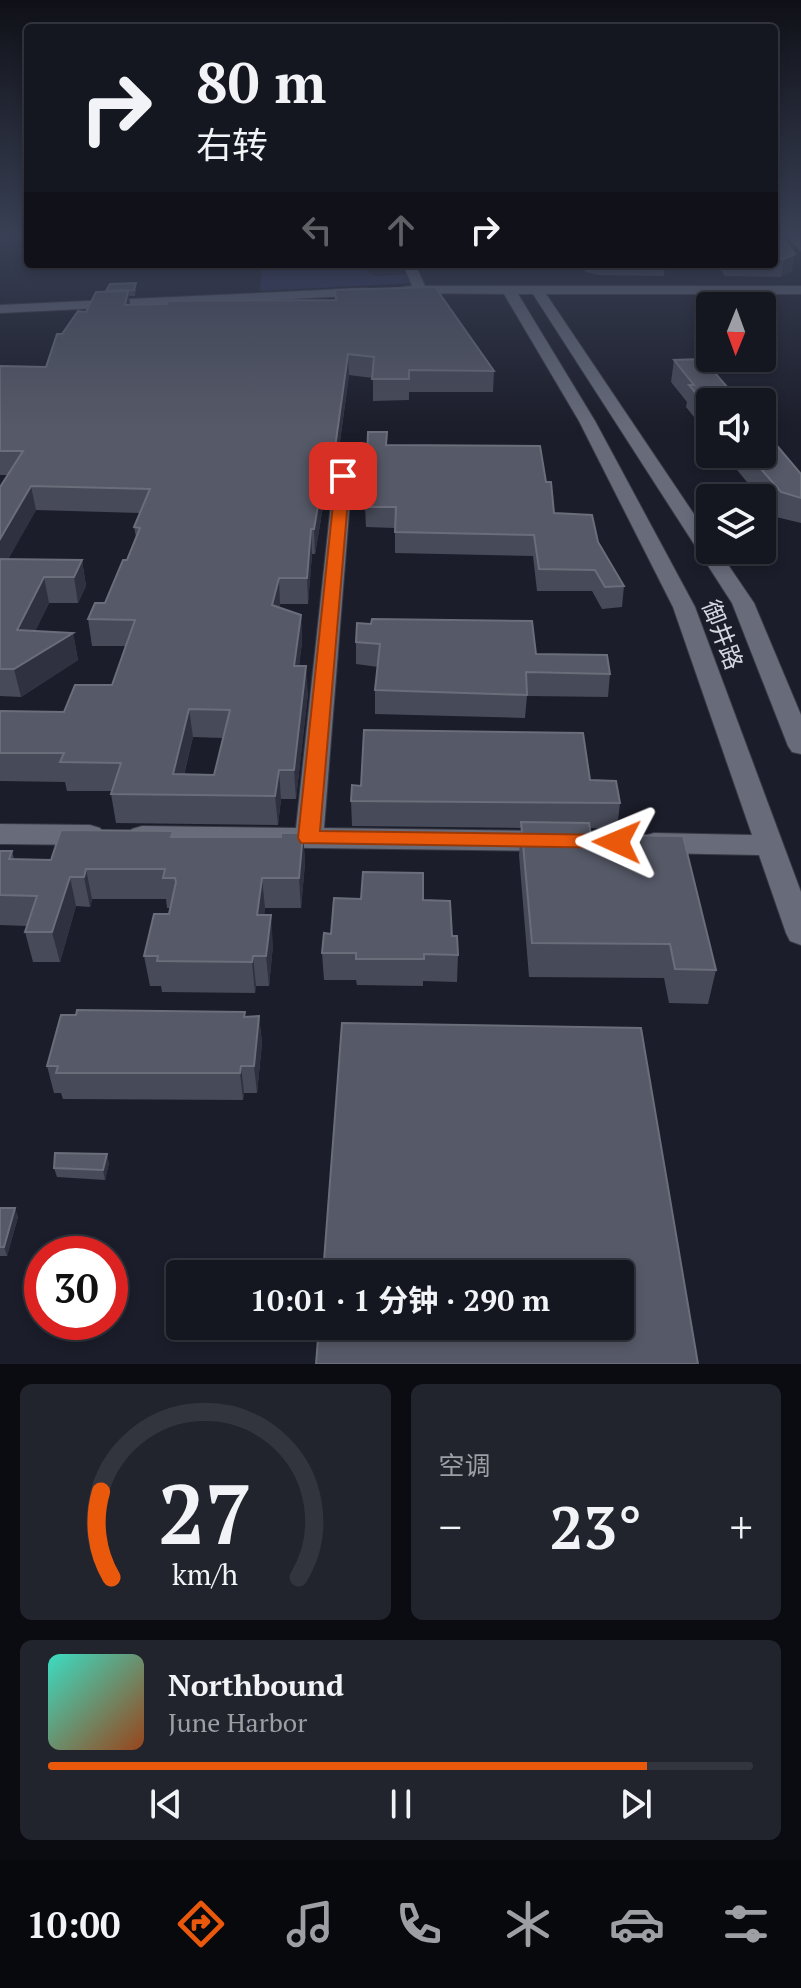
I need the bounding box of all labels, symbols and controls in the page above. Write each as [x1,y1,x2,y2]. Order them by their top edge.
text: 80 m [196,45,326,119]
icon: right [64,56,168,160]
text: 右转 [196,121,268,168]
icon: left [295,208,339,252]
icon: ahead [379,208,423,252]
icon: right [463,208,507,252]
north arrow [696,292,776,372]
map controls [696,292,776,564]
button: sound [696,388,776,468]
pin [309,442,377,510]
icon: arrive [321,454,365,498]
button: layers [696,484,776,564]
street label: 御井路 [695,595,751,674]
position arrow [575,800,659,884]
speed limit sign: 30 [24,1236,128,1340]
text: 10:01 · 1 分钟 · 290 m [250,1280,550,1320]
text: 空调 [439,1448,491,1482]
text: 27 [158,1458,252,1568]
text: 23° [549,1487,642,1566]
text: − [439,1497,462,1556]
text: + [730,1497,753,1556]
text: km/h [172,1555,238,1593]
text: Northbound [168,1665,344,1705]
text: June Harbor [168,1705,307,1739]
icon: previous [144,1782,188,1826]
icon: pause [379,1782,423,1826]
icon: next [614,1782,658,1826]
icon: directions [173,1896,229,1952]
icon: music [282,1896,338,1952]
icon: phone [391,1896,447,1952]
icon: climate [500,1896,556,1952]
icon: car [609,1896,665,1952]
icon: filters [718,1896,774,1952]
text: 10:00 [27,1901,120,1948]

